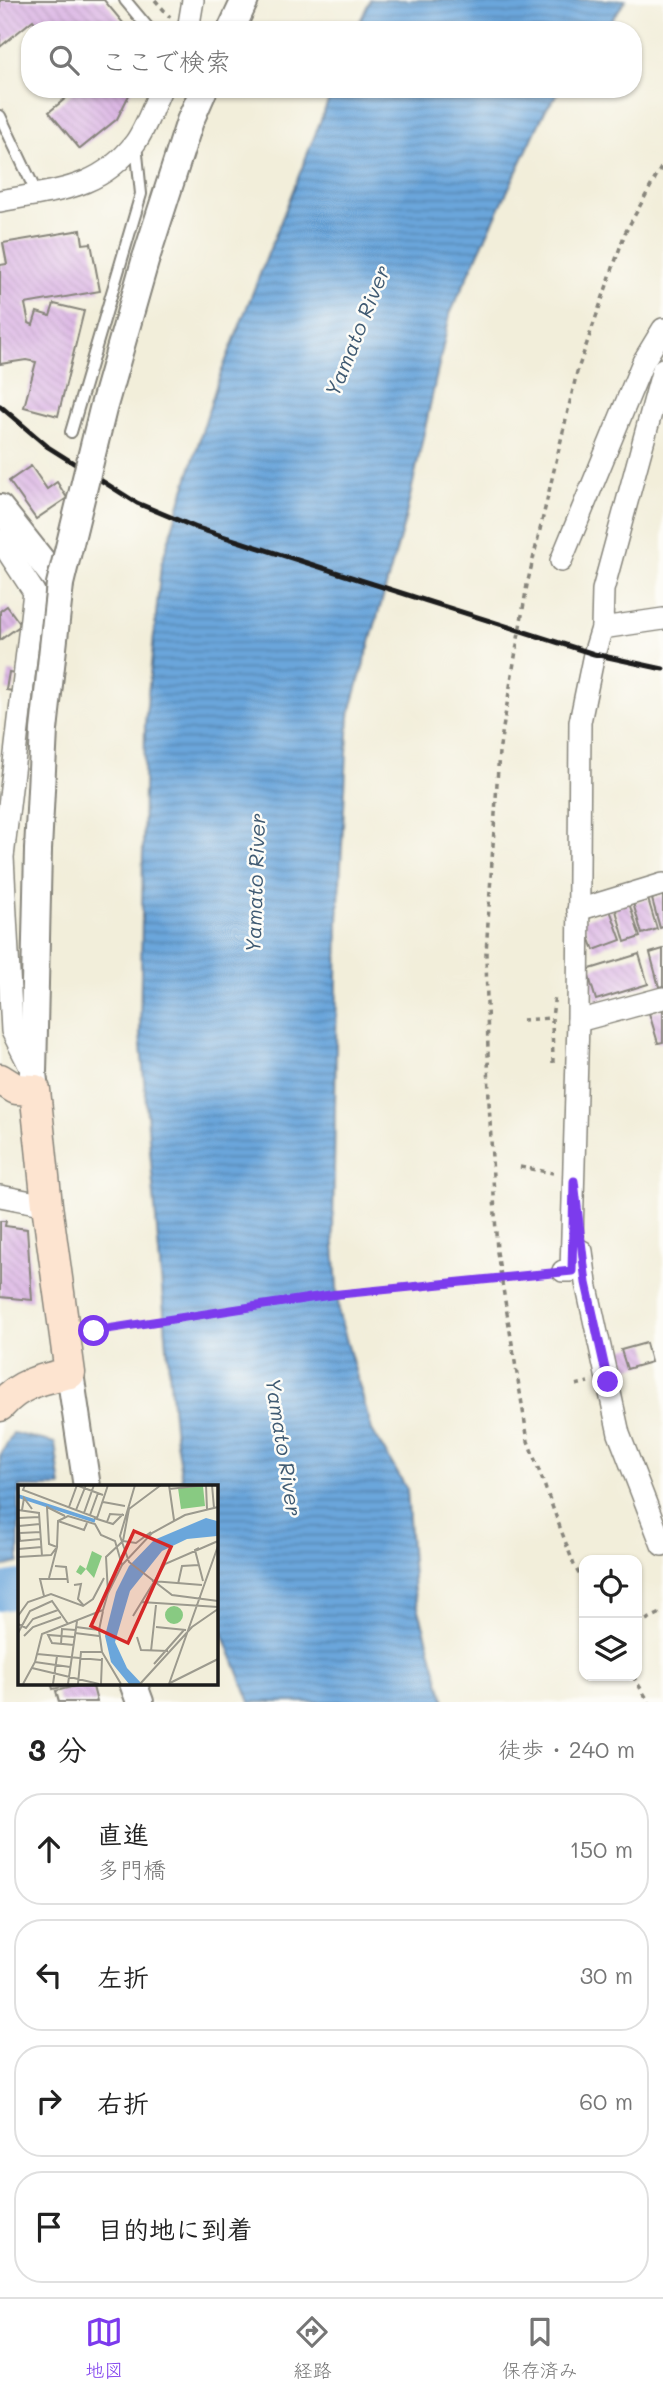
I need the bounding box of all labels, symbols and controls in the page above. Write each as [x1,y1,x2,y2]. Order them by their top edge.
search box [21,21,642,98]
icon: search [45,41,83,79]
text: ここで検索 [101,44,231,78]
water label: Yamato River [318,261,395,400]
water label: Yamato River [239,813,270,953]
route start [78,1315,109,1346]
route end [592,1366,623,1397]
water label: Yamato River [260,1376,309,1518]
inset map [18,1485,217,1685]
map controls [579,1555,642,1681]
button: locate [579,1555,642,1618]
button: layers [579,1618,642,1681]
text: 3 分 [28,1729,87,1769]
text: 徒歩 · 240 m [498,1734,635,1764]
text: 直進 [97,1817,149,1851]
icon: ahead [30,1830,68,1868]
text: 150 m [569,1834,633,1864]
text: 多門橋 [97,1854,166,1884]
icon: left [30,1956,68,1994]
text: 左折 [97,1960,149,1994]
text: 30 m [580,1960,633,1990]
icon: right [30,2082,68,2120]
text: 右折 [97,2086,149,2120]
text: 60 m [579,2086,633,2116]
icon: arrive [30,2208,68,2246]
text: 目的地に到着 [97,2212,253,2246]
tab: 地図 [85,2313,123,2382]
tab: 経路 [293,2313,332,2382]
tab: 保存済み [502,2313,578,2382]

